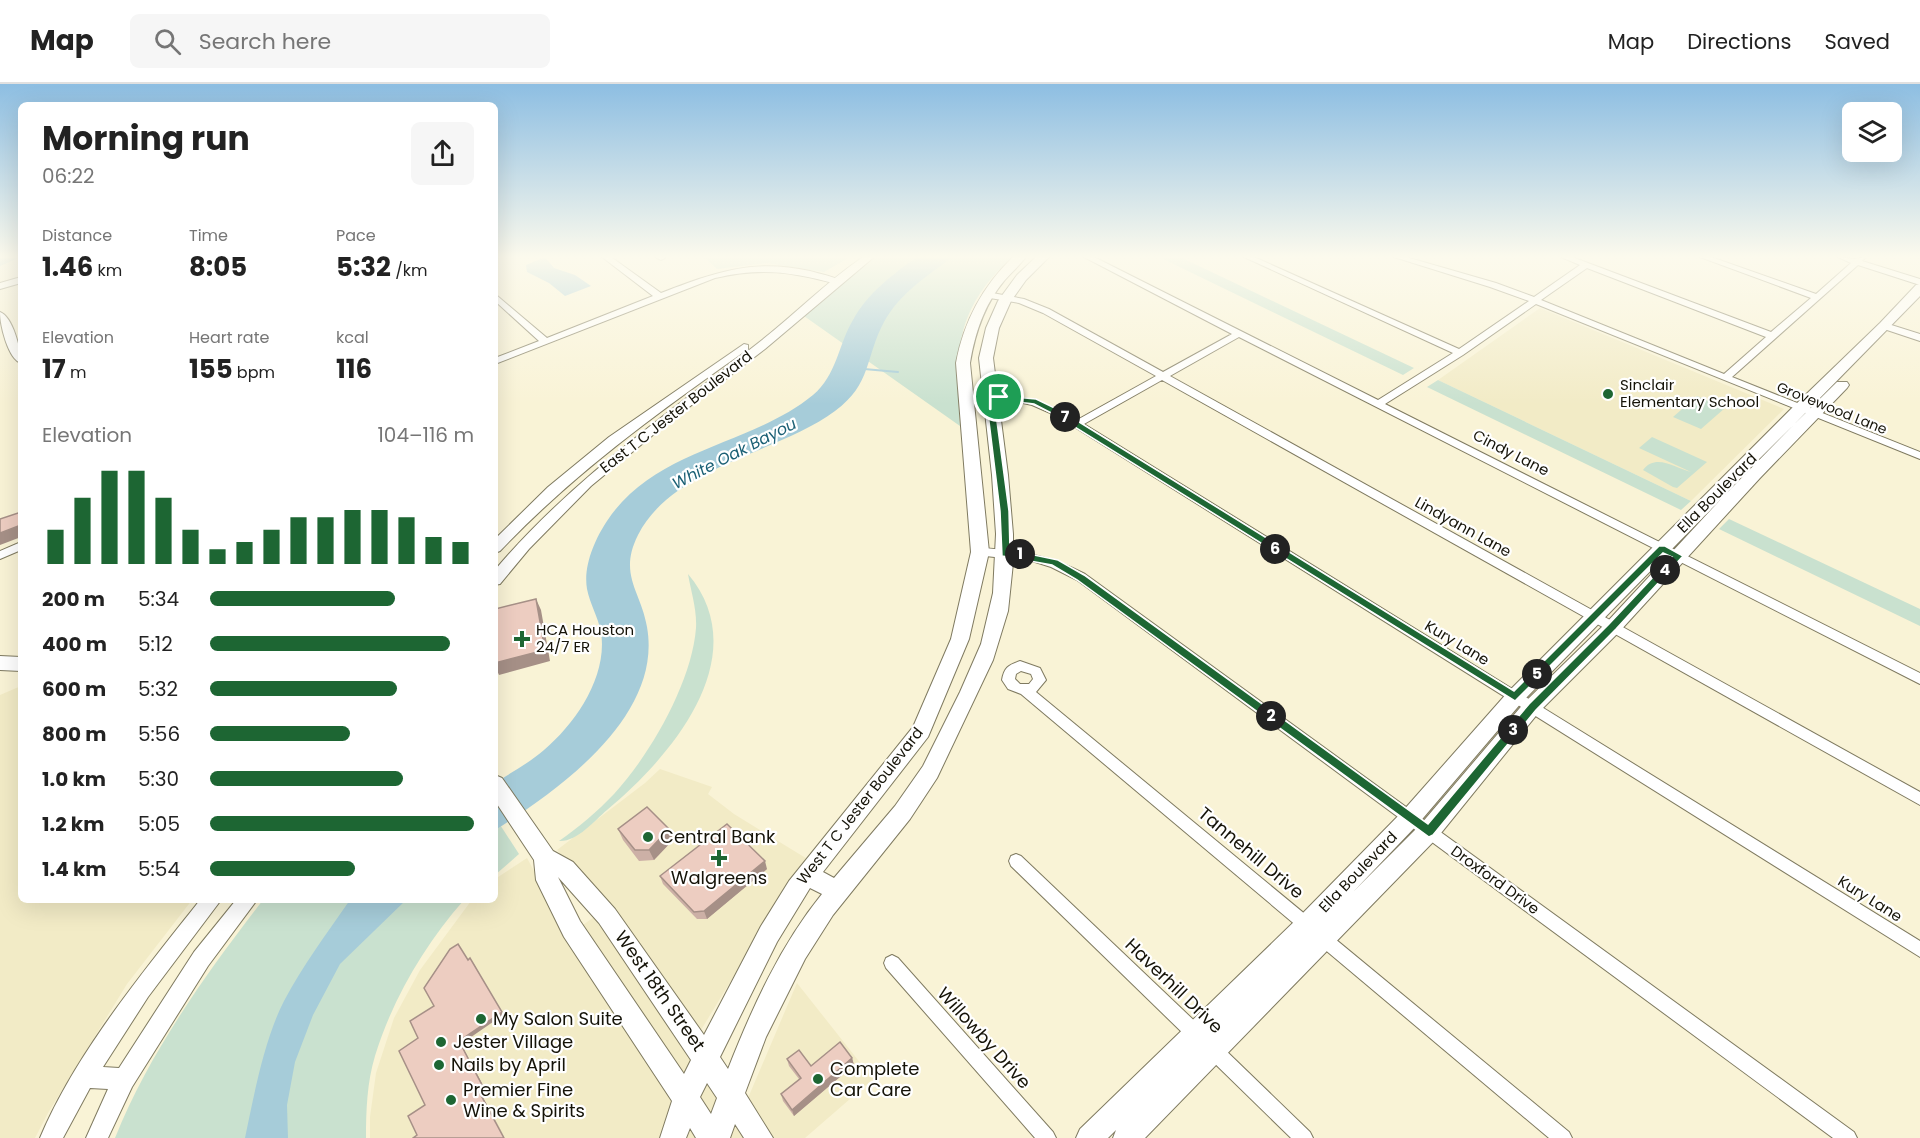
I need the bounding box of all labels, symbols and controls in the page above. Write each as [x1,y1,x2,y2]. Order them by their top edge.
search box [130,14,550,68]
text: Map [30,21,94,60]
icon: search [151,25,184,58]
text: Search here [199,26,331,57]
text: Map [1608,27,1654,56]
text: Directions [1687,27,1791,56]
text: Saved [1824,27,1890,56]
map controls [1842,102,1902,162]
button: layers [1842,102,1902,162]
text: Morning run [42,115,250,162]
button: share [411,122,474,185]
text: 06:22 [42,162,95,190]
text: Distance [42,224,112,247]
text: Time [189,224,228,247]
text: Pace [336,224,376,247]
text: 1.46 [42,249,93,285]
text: 8:05 [189,249,247,285]
text: 5:32 [336,249,391,285]
text: km [93,259,122,282]
text: /km [391,259,427,282]
text: Elevation [42,326,114,349]
text: Heart rate [189,326,269,349]
text: kcal [336,326,369,349]
street label: East T C Jester Boulevard [595,345,756,478]
text: 17 [42,351,66,387]
text: 155 [189,351,233,387]
text: 116 [336,351,372,387]
text: m [66,361,86,384]
text: bpm [233,361,275,384]
pin [973,371,1024,422]
place label: Sinclair Elementary School [1620,374,1759,412]
street label: Grovewood Lane [1774,377,1890,439]
icon: arrive [982,380,1015,413]
marker: Sinclair Elementary School [1601,387,1615,401]
pin: 7 [1050,402,1080,432]
text: 7 [1061,405,1069,428]
water label: White Oak Bayou [668,412,800,495]
text: Elevation [42,421,132,449]
text: 104–116 m [377,421,474,449]
street label: Cindy Lane [1469,424,1553,481]
street label: Ella Boulevard [1672,448,1761,537]
street label: Lindyann Lane [1411,491,1515,562]
pin: 6 [1260,534,1290,564]
text: 6 [1270,537,1280,560]
pin: 1 [1005,539,1035,569]
text: 1 [1017,542,1023,565]
pin: 4 [1650,555,1680,585]
text: 4 [1660,558,1670,581]
text: 200 m [42,585,105,613]
text: 5:34 [138,585,179,613]
street label: Kury Lane [1421,615,1494,670]
place label: HCA Houston 24/7 ER [536,619,634,657]
text: 400 m [42,630,107,658]
text: 5:12 [138,630,173,658]
marker: HCA Houston 24/7 ER [513,630,531,648]
pin: 5 [1522,659,1552,689]
text: 5 [1532,662,1542,685]
text: 600 m [42,675,106,703]
text: 5:32 [138,675,178,703]
pin: 2 [1256,701,1286,731]
text: 2 [1266,704,1276,727]
pin: 3 [1498,715,1528,745]
text: 3 [1508,718,1518,741]
text: 800 m [42,720,106,748]
text: 5:56 [138,720,180,748]
street label: West T C Jester Boulevard [792,723,928,889]
text: 1.0 km [42,765,106,793]
text: 5:30 [138,765,179,793]
street label: Tannehill Drive [1193,801,1309,904]
text: 1.2 km [42,810,104,838]
text: 5:05 [138,810,180,838]
place label: Central Bank [660,824,776,849]
street label: Ella Boulevard [1314,827,1402,917]
marker: Central Bank [641,830,655,844]
street label: Droxford Drive [1447,840,1544,919]
marker: Walgreens [712,851,726,865]
text: 1.4 km [42,855,106,883]
text: 5:54 [138,855,180,883]
place label: Walgreens [671,865,767,890]
street label: Kury Lane [1834,871,1906,927]
street label: West 18th Street [609,925,711,1056]
street label: Haverhill Drive [1120,932,1229,1039]
street label: Willowby Drive [932,981,1037,1094]
place label: My Salon Suite [493,1006,623,1031]
marker: My Salon Suite [474,1012,488,1026]
place label: Jester Village [453,1029,573,1054]
marker: Jester Village [434,1035,448,1049]
place label: Nails by April [451,1052,566,1077]
place label: Complete Car Care [830,1056,919,1102]
marker: Nails by April [432,1058,446,1072]
marker: Complete Car Care [811,1072,825,1086]
place label: Premier Fine Wine & Spirits [463,1077,585,1123]
marker: Premier Fine Wine & Spirits [444,1093,458,1107]

